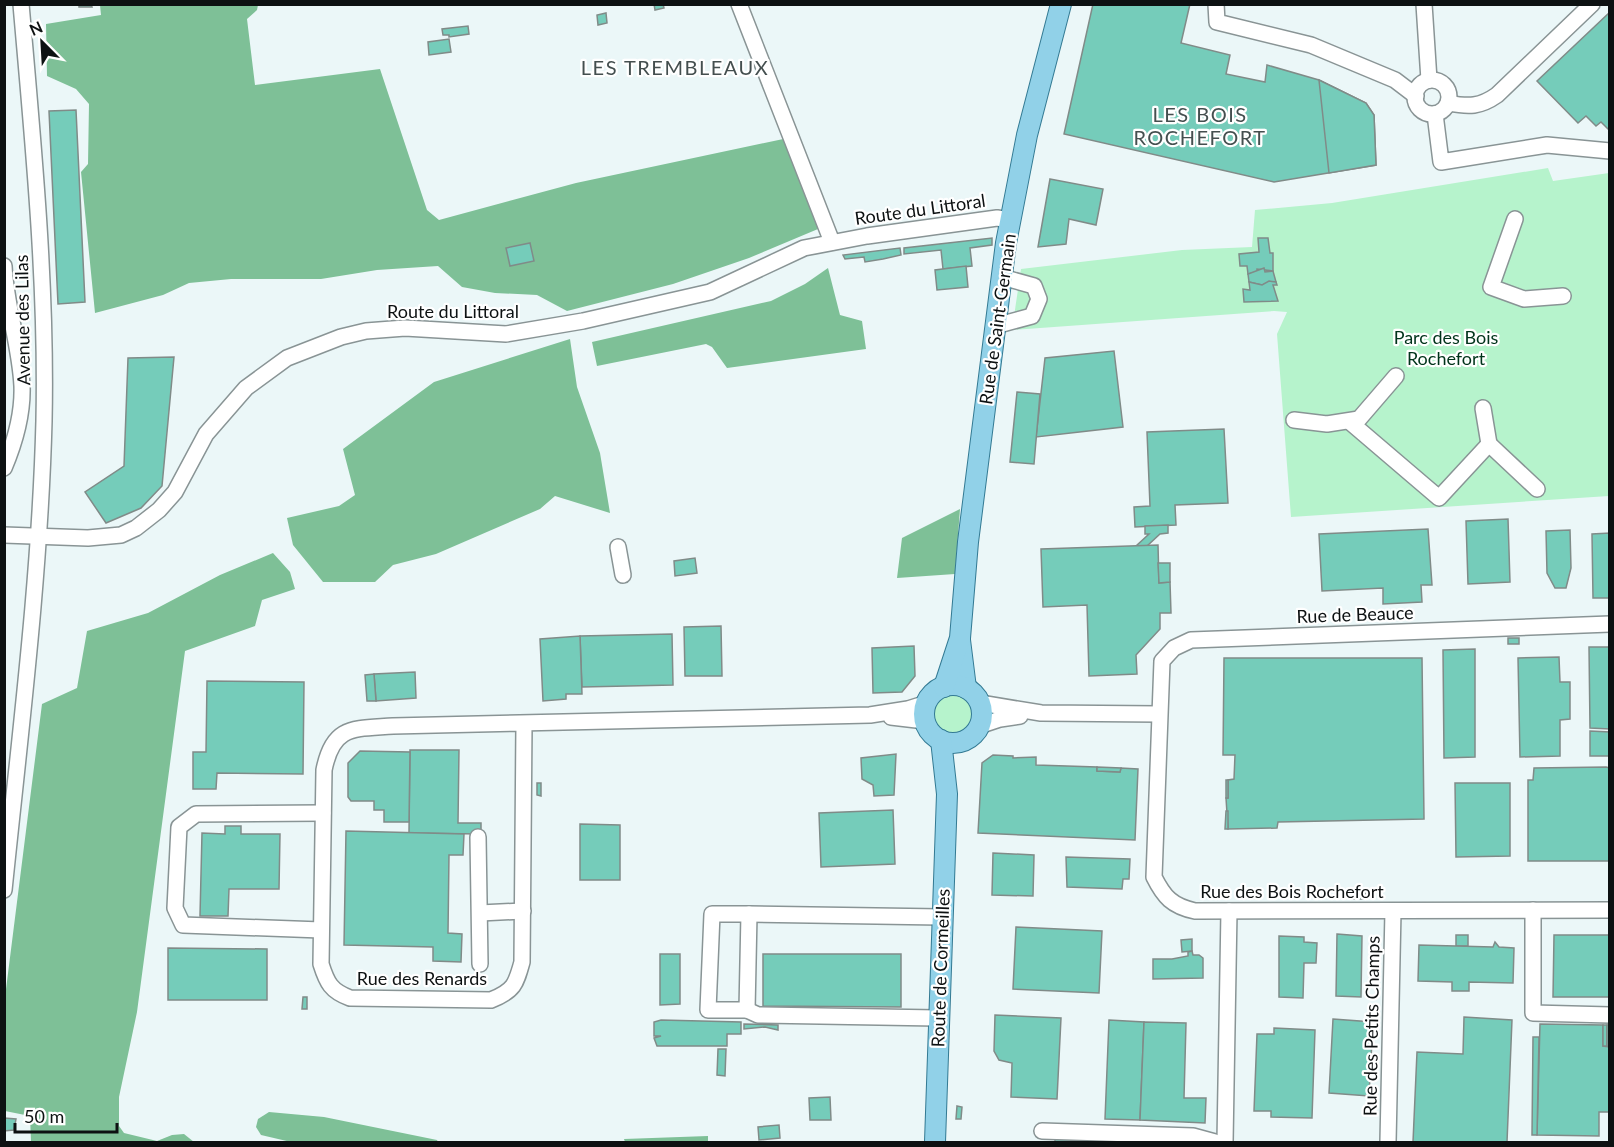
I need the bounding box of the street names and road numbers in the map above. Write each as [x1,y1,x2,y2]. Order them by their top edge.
street label: Route du Littoral [853,189,987,229]
street label: Rue de Saint-Germain [974,232,1020,406]
street label: Avenue des Lilas [10,254,34,386]
street label: Route du Littoral [387,300,519,322]
street label: Rue de Beauce [1296,601,1414,627]
street label: Rue des Bois Rochefort [1200,880,1384,902]
street label: Route de Cormeilles [926,888,954,1048]
street label: Rue des Petits Champs [1358,935,1384,1116]
street label: Rue des Renards [357,967,487,989]

